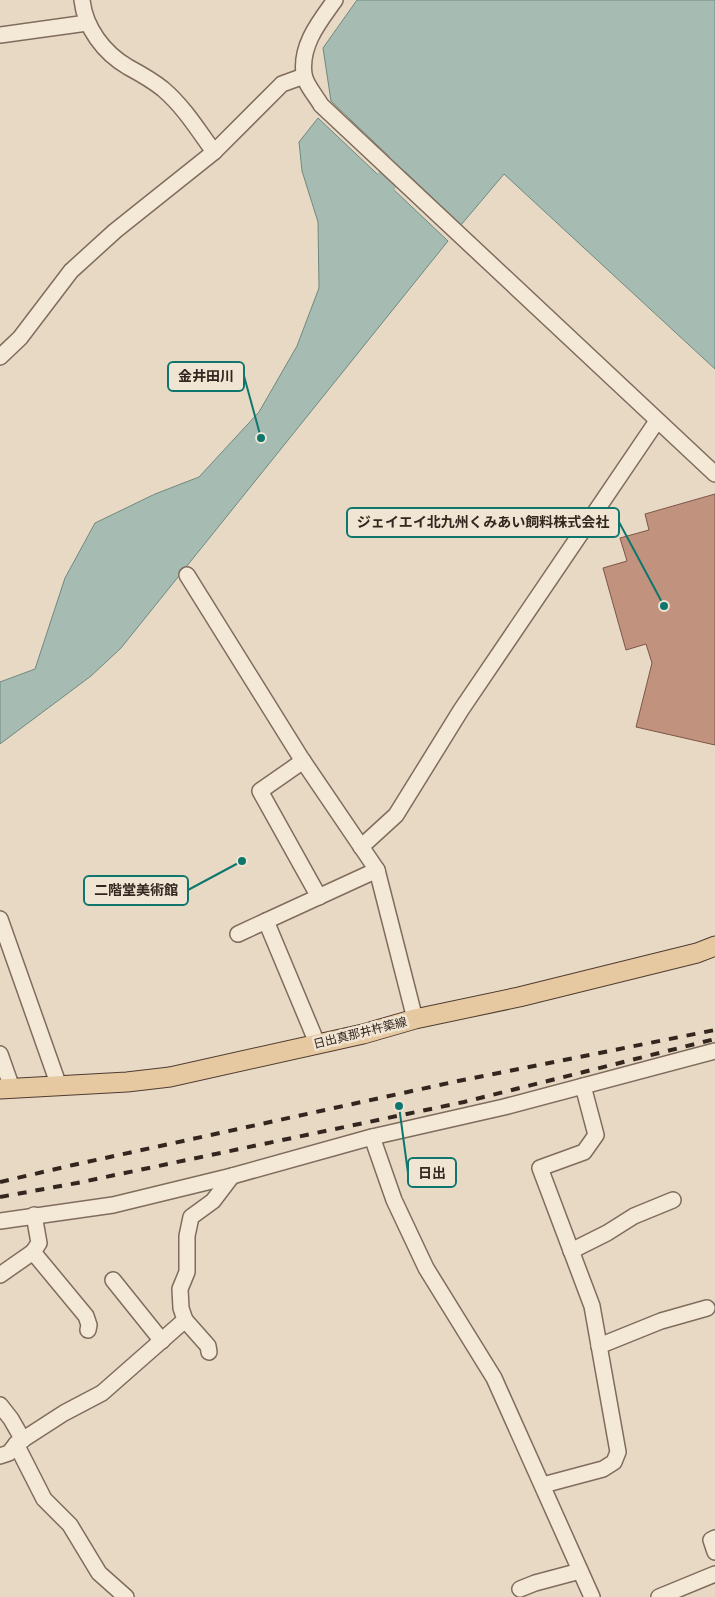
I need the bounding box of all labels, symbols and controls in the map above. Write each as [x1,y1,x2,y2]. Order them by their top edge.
callout: 金井田川 [168,362,244,391]
text: 金井田川 [178,366,234,386]
callout: ジェイエイ北九州くみあい飼料株式会社 [347,508,619,537]
text: ジェイエイ北九州くみあい飼料株式会社 [357,512,609,532]
callout: 二階堂美術館 [84,876,188,905]
text: 二階堂美術館 [94,880,178,900]
street label: 日出真那井杵築線 [311,1014,409,1052]
callout: 日出 [408,1158,456,1187]
text: 日出 [418,1163,446,1183]

